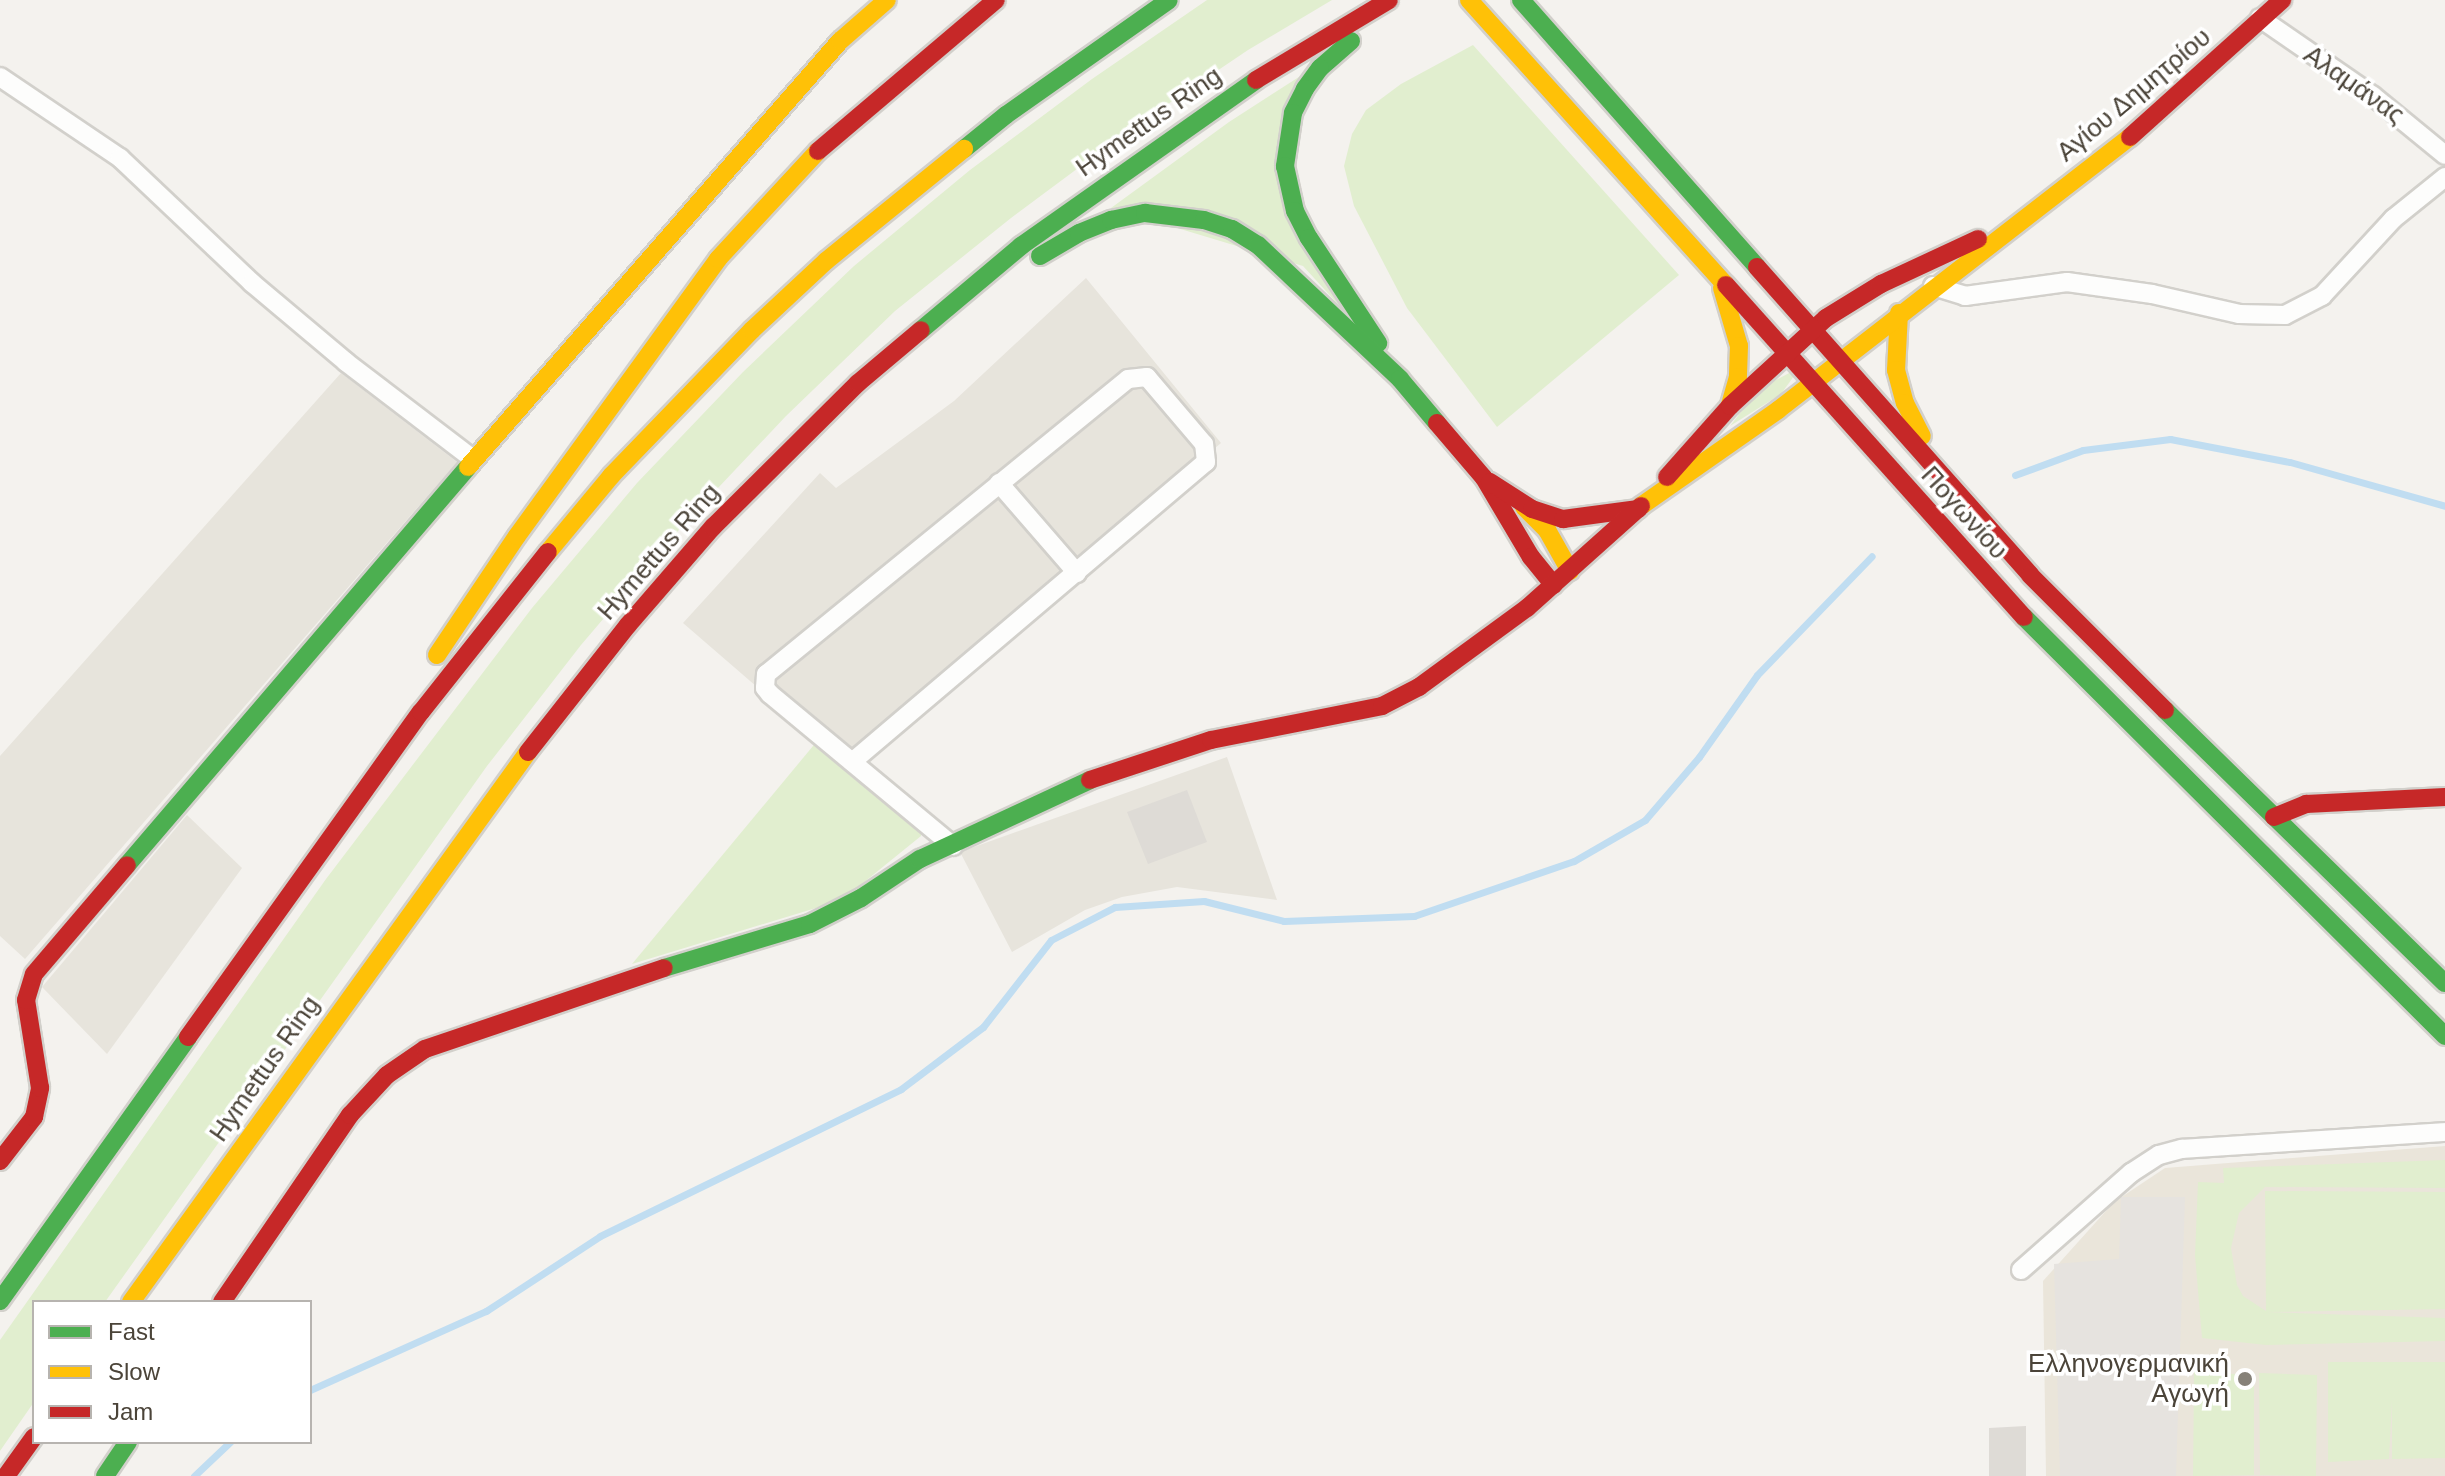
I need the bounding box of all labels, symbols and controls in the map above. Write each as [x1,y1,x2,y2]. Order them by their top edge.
street label: Αγίου Δημητρίου [2050,21,2218,169]
street label: Αλαμάνας [2298,39,2410,131]
street label: Hymettus Ring [1070,60,1228,184]
street label: Πογωνίου [1914,460,2014,566]
street label: Hymettus Ring [591,477,727,627]
street label: Hymettus Ring [203,990,327,1148]
legend [32,1300,312,1444]
text: Fast [108,1318,155,1345]
place label: Ελληνογερμανική Αγωγή [2028,1348,2229,1410]
text: Slow [108,1358,160,1385]
marker: Ελληνογερμανική Αγωγή [2236,1370,2254,1388]
text: Jam [108,1398,153,1425]

